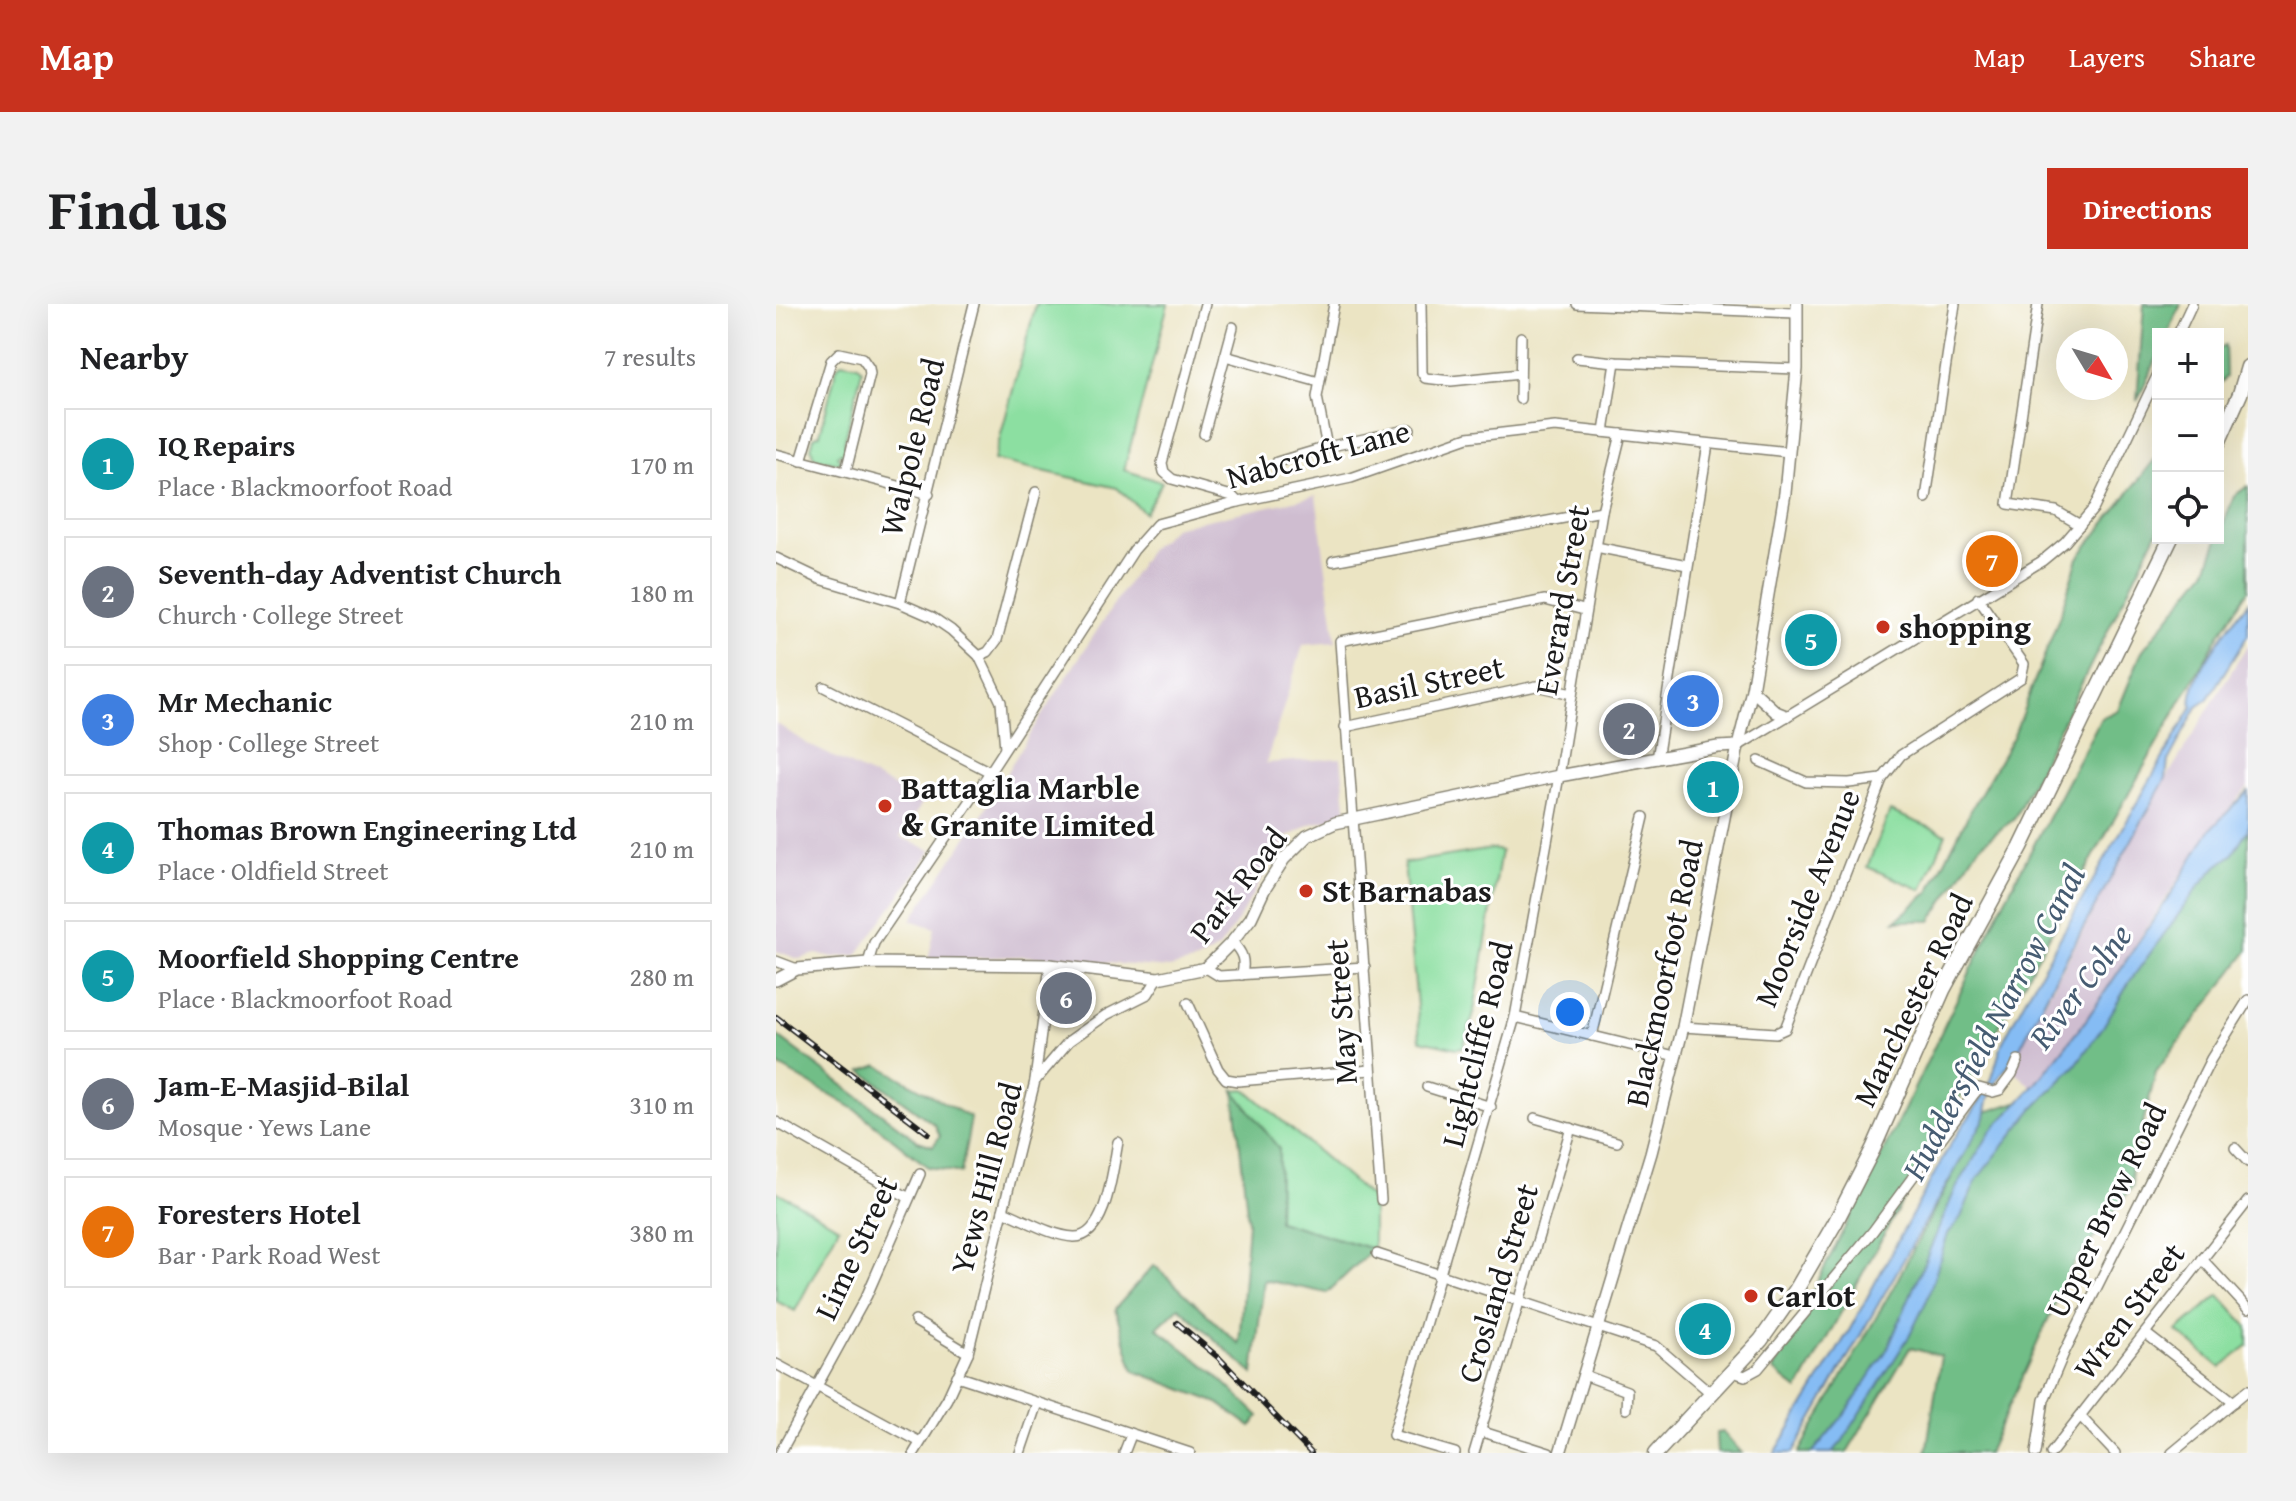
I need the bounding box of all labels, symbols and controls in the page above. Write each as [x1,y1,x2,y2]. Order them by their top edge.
text: Map [40,28,114,84]
text: Map [1974,36,2025,77]
text: Layers [2069,36,2145,77]
text: Share [2189,36,2256,77]
text: Find us [48,167,228,250]
button: Directions [2047,168,2248,249]
north arrow [2056,328,2128,400]
map controls [2152,328,2224,544]
button: + [2152,328,2224,400]
text: Nearby [80,332,189,381]
text: 7 results [604,337,696,376]
street label: Walpole Road [867,353,956,541]
button: − [2152,400,2224,472]
street label: Nabcroft Lane [1221,406,1415,501]
text: IQ Repairs [158,423,295,467]
text: 1 [101,445,115,484]
text: 170 m [629,445,694,484]
text: Place · Blackmoorfoot Road [158,467,452,506]
button: locate [2152,472,2224,544]
street label: Everard Street [1522,501,1601,699]
pin: 7 [1966,531,2018,591]
text: Seventh-day Adventist Church [158,551,561,595]
text: 2 [101,573,115,612]
text: 180 m [629,573,694,612]
text: Church · College Street [158,595,403,634]
place label: shopping [1899,603,2031,650]
pin: 5 [1785,610,1837,670]
marker: shopping [1874,618,1892,636]
street label: Basil Street [1350,643,1508,720]
pin: 3 [1667,671,1719,731]
text: Mr Mechanic [158,679,332,723]
pin: 2 [1603,699,1655,759]
text: 3 [101,701,115,740]
text: 210 m [629,701,694,740]
text: Shop · College Street [158,723,379,762]
pin: 1 [1687,757,1739,817]
place label: Battaglia Marble & Granite Limited [901,764,1155,848]
street label: Moorside Avenue [1741,782,1872,1014]
marker: Battaglia Marble & Granite Limited [876,797,894,815]
text: Thomas Brown Engineering Ltd [158,807,577,851]
street label: Park Road [1177,817,1298,953]
text: 4 [101,829,115,868]
text: 210 m [629,829,694,868]
street label: Blackmoorfoot Road [1612,835,1715,1111]
text: Place · Oldfield Street [158,851,389,890]
water label: Huddersfield Narrow Canal [1888,855,2097,1189]
place label: St Barnabas [1322,867,1492,914]
marker: St Barnabas [1297,882,1315,900]
street label: Manchester Road [1841,885,1985,1114]
water label: River Colne [2016,913,2143,1060]
text: Moorfield Shopping Centre [158,935,519,979]
street label: Lightcliffe Road [1428,936,1525,1152]
street label: May Street [1312,938,1369,1086]
text: 5 [101,957,115,996]
text: 280 m [629,957,694,996]
pin: 6 [1040,968,1092,1028]
text: Place · Blackmoorfoot Road [158,979,452,1018]
your location [1550,992,1590,1032]
text: Jam-E-Masjid-Bilal [158,1063,409,1107]
street label: Yews Hill Road [937,1077,1034,1279]
text: 6 [101,1085,115,1124]
text: 310 m [629,1085,694,1124]
street label: Upper Brow Road [2033,1094,2178,1325]
text: Mosque · Yews Lane [158,1107,371,1146]
street label: Lime Street [802,1168,909,1327]
street label: Crosland Street [1445,1177,1550,1388]
text: Foresters Hotel [158,1191,361,1235]
text: 7 [101,1213,115,1252]
text: 380 m [629,1213,694,1252]
street label: Wren Street [2061,1232,2196,1389]
text: Bar · Park Road West [158,1235,380,1274]
place label: Carlot [1767,1272,1855,1319]
marker: Carlot [1742,1287,1760,1305]
pin: 4 [1679,1299,1731,1359]

